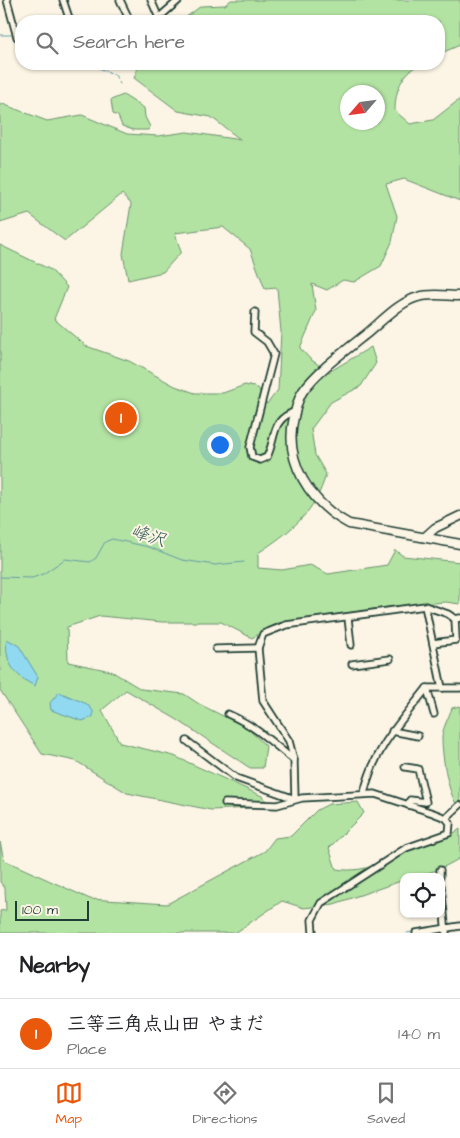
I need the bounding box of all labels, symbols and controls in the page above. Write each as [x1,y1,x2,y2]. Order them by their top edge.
search box [15,15,445,70]
icon: search [33,29,61,57]
text: Search here [73,29,185,56]
north arrow [340,85,385,130]
pin: 1 [105,399,137,437]
your location [207,432,233,458]
water label: 峰沢 [127,519,170,553]
map controls [400,873,445,918]
button: locate [400,873,445,918]
scale bar [15,898,89,921]
text: 100 m [22,900,58,920]
text: Nearby [20,951,90,980]
text: 三等三角点山田 やまだ [67,1011,265,1038]
text: 1 [35,1023,37,1045]
text: 140 m [398,1023,440,1045]
text: Place [67,1038,107,1060]
tab: Map [55,1079,83,1129]
tab: Directions [192,1079,257,1129]
tab: Saved [367,1079,405,1129]

